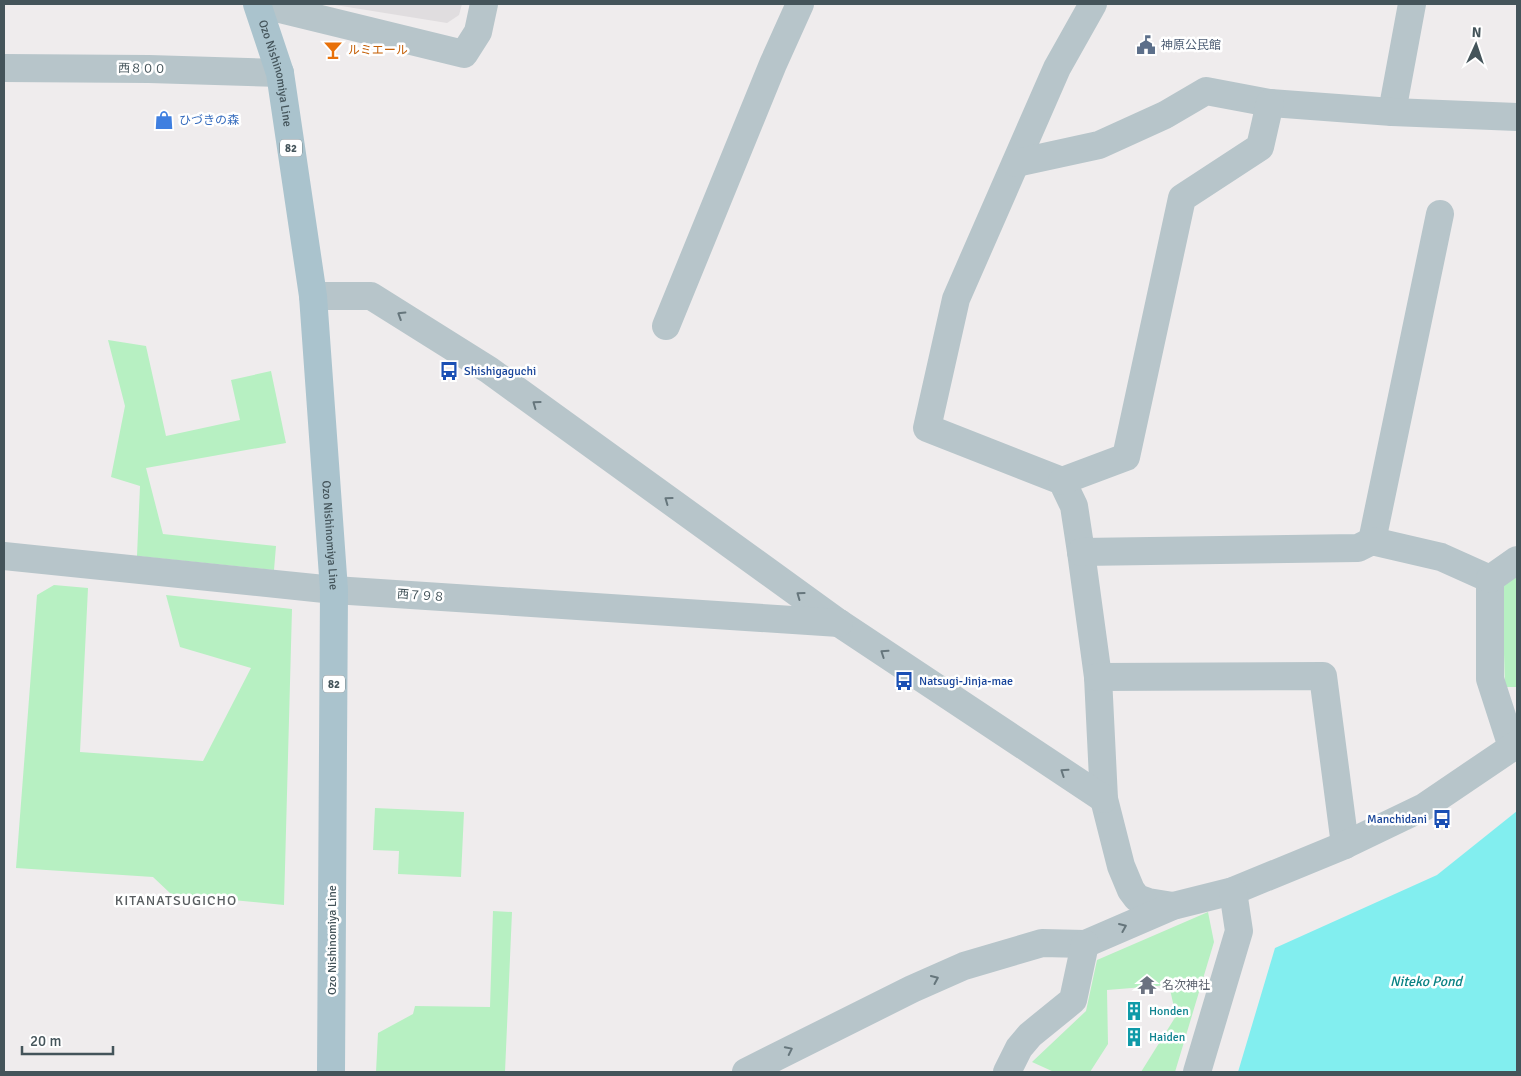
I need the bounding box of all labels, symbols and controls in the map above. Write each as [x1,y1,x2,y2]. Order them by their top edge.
street label: Ozo Nishinomiya Line [255,18,295,128]
north arrow [1451,20,1501,70]
text: N [1471,24,1482,41]
public building icon: 神原公民館 [1135,34,1157,56]
place label: 神原公民館 [1161,38,1221,53]
bar icon: ルミエール [322,39,344,61]
place label: ルミエール [348,43,408,58]
street label: 西８００ [118,61,166,77]
shop icon: ひづきの森 [153,109,175,131]
place label: ひづきの森 [179,113,239,128]
road number: 82 [280,140,302,156]
one-way arrow [397,312,407,321]
bus stop icon: Shishigaguchi [438,360,460,382]
place label: Shishigaguchi [464,364,536,379]
one-way arrow [533,401,542,411]
street label: Ozo Nishinomiya Line [319,480,341,591]
one-way arrow [664,497,674,506]
street label: 西７９８ [397,587,445,605]
one-way arrow [796,592,806,601]
one-way arrow [881,650,890,659]
bus stop icon: Natsugi-Jinja-mae [893,670,915,692]
place label: Natsugi-Jinja-mae [919,674,1013,689]
road number: 82 [323,676,345,692]
one-way arrow [1060,769,1069,778]
bus stop icon: Manchidani [1431,808,1453,830]
place label: Manchidani [1367,812,1427,827]
street label: Ozo Nishinomiya Line [325,885,340,995]
district label: KITANATSUGICHO [115,892,237,909]
one-way arrow [1118,923,1127,934]
water label: Niteko Pond [1390,973,1464,990]
one-way arrow [930,974,939,985]
temple icon: 名次神社 [1136,974,1158,996]
place label: 名次神社 [1162,978,1210,993]
building icon: Honden [1123,1000,1145,1022]
place label: Honden [1149,1004,1189,1019]
scale bar [22,1024,114,1056]
building icon: Haiden [1123,1026,1145,1048]
place label: Haiden [1149,1030,1185,1045]
text: 20 m [30,1032,61,1050]
one-way arrow [784,1046,793,1056]

